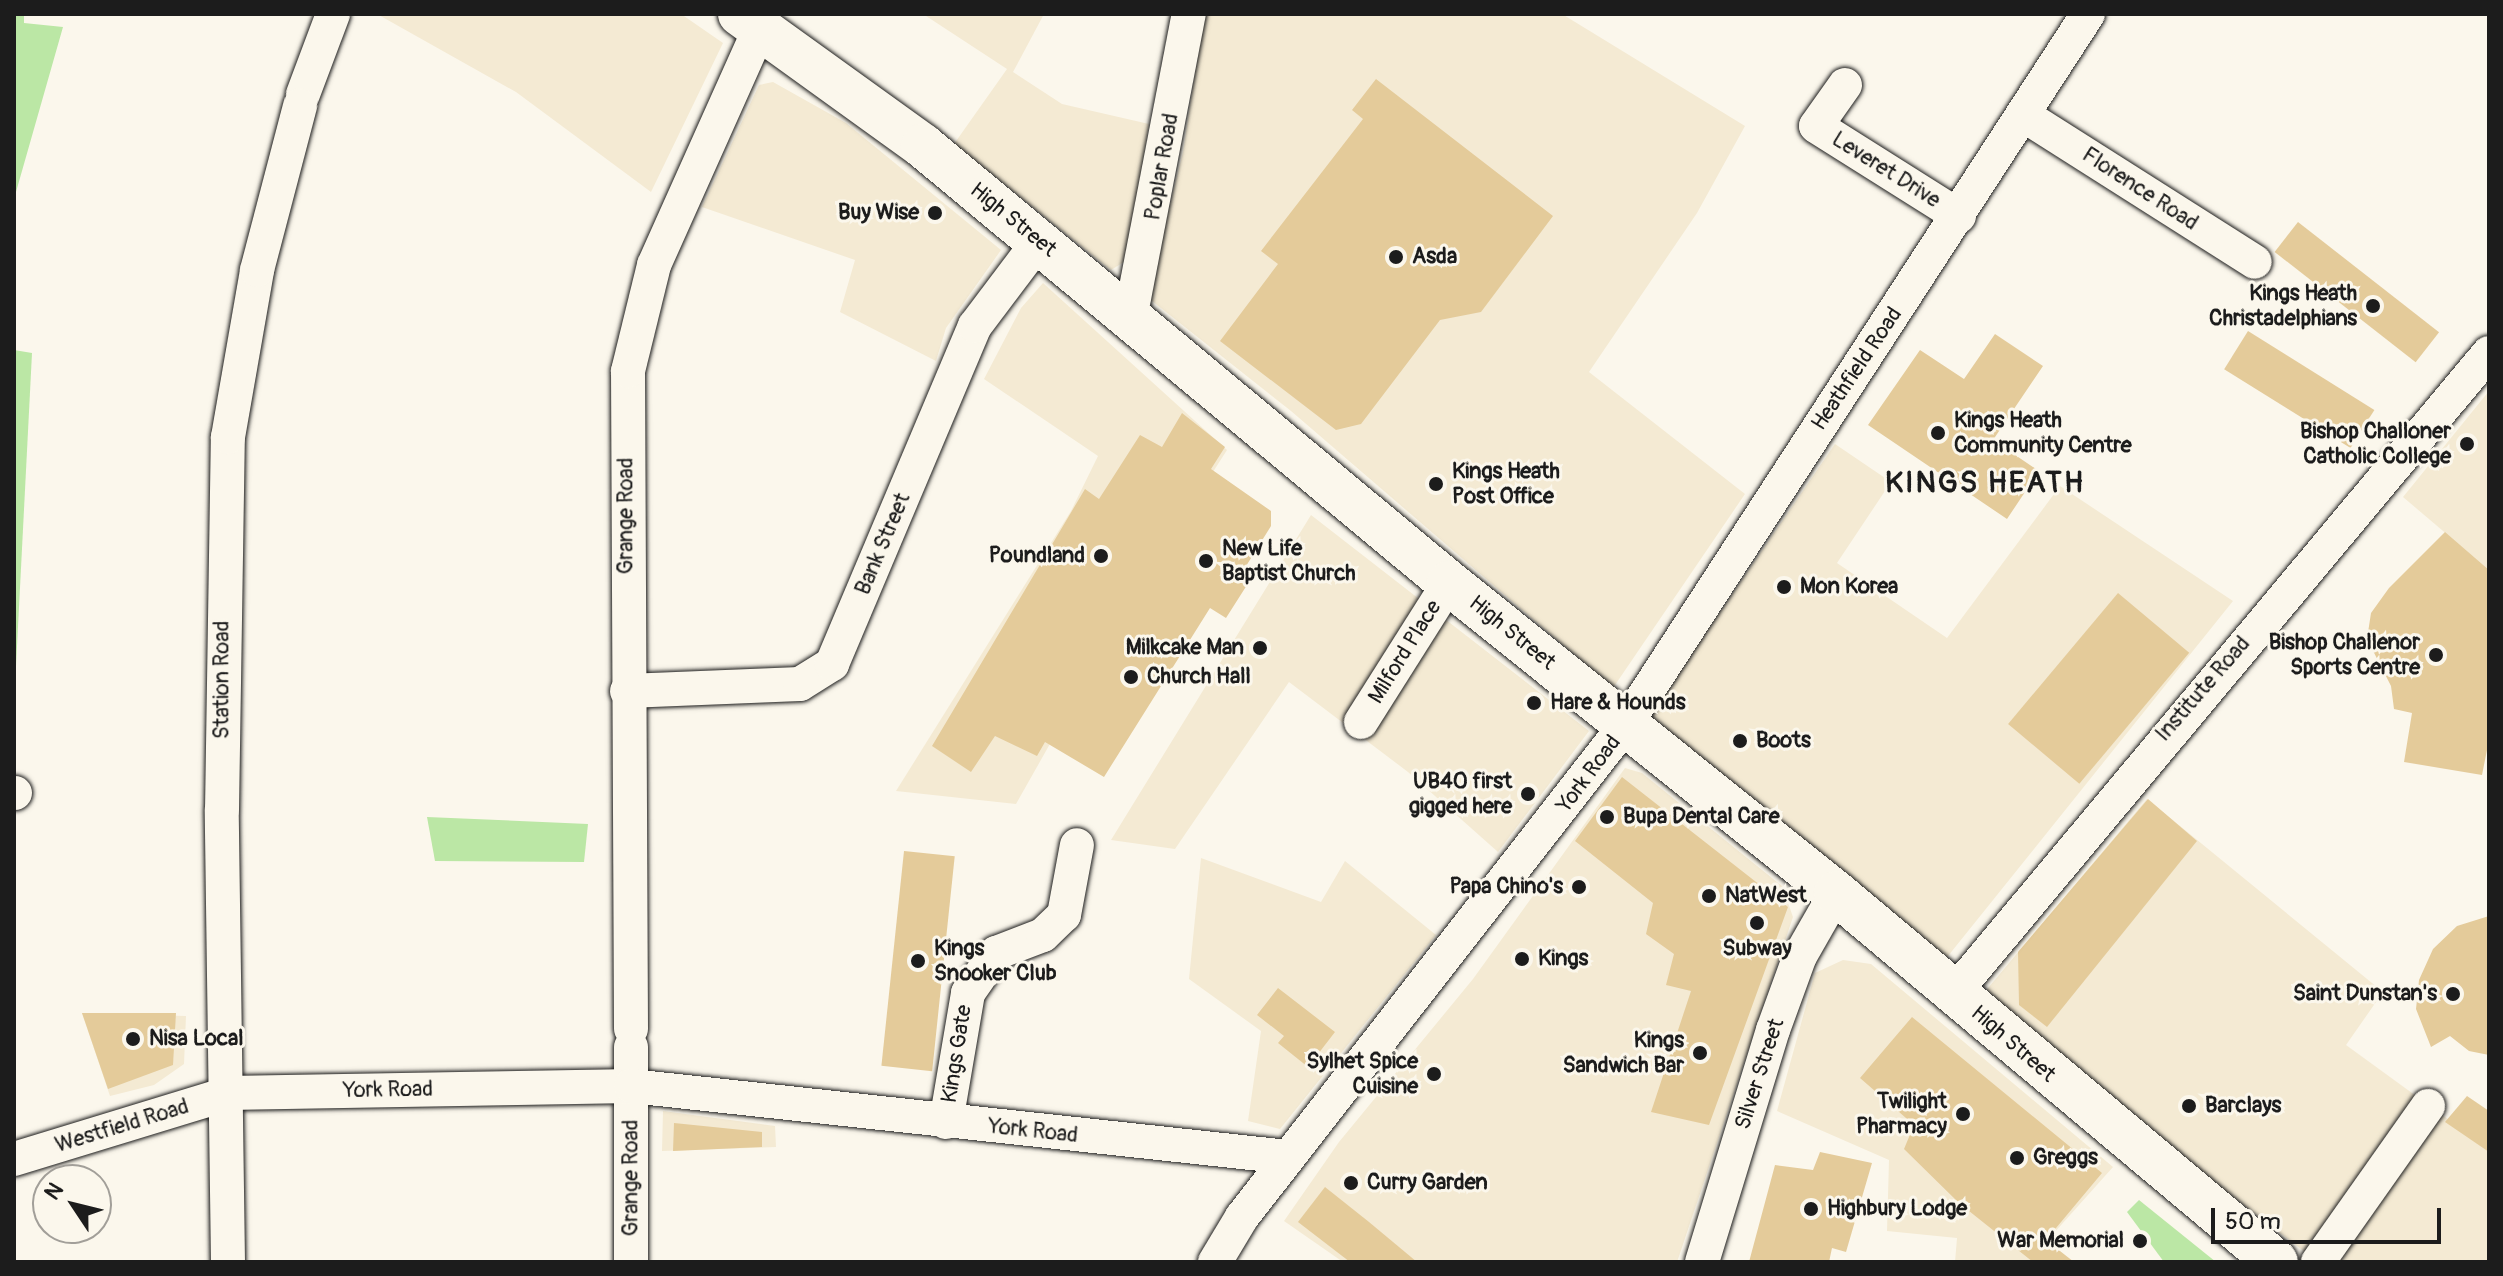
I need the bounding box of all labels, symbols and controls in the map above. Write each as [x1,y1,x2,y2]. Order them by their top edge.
street label: Poplar Road [1140,111,1184,223]
street label: Leveret Drive [1827,126,1945,214]
street label: Florence Road [2077,142,2203,236]
street label: High Street [964,177,1062,263]
place label: Buy Wise [838,200,919,226]
marker: Buy Wise [926,204,944,222]
place label: Asda [1412,244,1457,270]
marker: Asda [1387,248,1405,266]
place label: Kings Heath Christadelphians [2209,280,2357,332]
marker: Kings Heath Christadelphians [2364,297,2382,315]
street label: Heathfield Road [1806,302,1908,436]
place label: Kings Heath Community Centre [1954,407,2132,458]
place label: Bishop Challoner Catholic College [2300,418,2451,470]
marker: Kings Heath Community Centre [1929,424,1947,442]
marker: Bishop Challoner Catholic College [2458,435,2476,453]
street label: Grange Road [613,458,639,574]
place label: Kings Heath Post Office [1452,458,1560,510]
district label: KINGS HEATH [1885,465,2085,501]
marker: Kings Heath Post Office [1427,475,1445,493]
street label: Bank Street [850,489,916,599]
place label: New Life Baptist Church [1222,535,1356,586]
place label: Poundland [989,543,1085,569]
marker: Poundland [1092,547,1110,565]
marker: New Life Baptist Church [1197,552,1215,570]
place label: Mon Korea [1800,574,1898,600]
marker: Mon Korea [1775,578,1793,596]
street label: High Street [1463,590,1561,676]
street label: Milford Place [1363,595,1447,709]
street label: Station Road [209,621,235,739]
place label: Bishop Challenor Sports Centre [2269,629,2420,680]
street label: Institute Road [2150,631,2256,747]
place label: Milkcake Man [1126,635,1244,661]
marker: Milkcake Man [1251,639,1269,657]
marker: Bishop Challenor Sports Centre [2427,646,2445,664]
place label: Church Hall [1147,664,1251,690]
marker: Church Hall [1122,668,1140,686]
place label: Hare & Hounds [1550,690,1686,716]
marker: Hare & Hounds [1525,694,1543,712]
place label: Boots [1756,728,1811,754]
street label: York Road [1551,730,1627,818]
marker: Boots [1731,732,1749,750]
place label: UB40 first gigged here [1409,768,1512,820]
marker: UB40 first gigged here [1519,785,1537,803]
place label: Bupa Dental Care [1623,804,1780,830]
marker: Bupa Dental Care [1598,808,1616,826]
place label: Papa Chino's [1449,874,1563,900]
marker: Papa Chino's [1570,878,1588,896]
place label: NatWest [1725,883,1807,909]
marker: NatWest [1700,887,1718,905]
marker: Subway [1748,914,1766,932]
place label: Kings Snooker Club [934,935,1057,986]
place label: Subway [1722,936,1792,962]
place label: Kings [1538,946,1588,972]
marker: Kings [1513,950,1531,968]
marker: Kings Snooker Club [909,952,927,970]
place label: Saint Dunstan's [2293,981,2437,1007]
marker: Saint Dunstan's [2444,985,2462,1003]
street label: High Street [1965,1000,2061,1088]
street label: Kings Gate [936,1003,978,1105]
street label: Silver Street [1730,1015,1790,1133]
place label: Nisa Local [149,1026,243,1052]
place label: Kings Sandwich Bar [1563,1027,1684,1078]
marker: Nisa Local [124,1030,142,1048]
marker: Kings Sandwich Bar [1691,1044,1709,1062]
place label: Sylhet Spice Cuisine [1307,1048,1418,1100]
marker: Sylhet Spice Cuisine [1425,1065,1443,1083]
street label: York Road [343,1076,433,1104]
place label: Twilight Pharmacy [1856,1088,1947,1140]
street label: Westfield Road [52,1093,192,1159]
place label: Barclays [2205,1093,2281,1119]
marker: Barclays [2180,1097,2198,1115]
marker: Twilight Pharmacy [1954,1105,1972,1123]
street label: York Road [987,1113,1079,1149]
street label: Grange Road [618,1120,644,1236]
place label: Greggs [2033,1145,2098,1171]
marker: Greggs [2008,1149,2026,1167]
north arrow [32,1164,112,1244]
place label: Curry Garden [1367,1170,1488,1196]
marker: Curry Garden [1342,1174,1360,1192]
text: N [38,1177,70,1206]
scale bar [2215,1192,2445,1242]
place label: Highbury Lodge [1827,1196,1967,1222]
marker: Highbury Lodge [1802,1200,1820,1218]
text: 50 m [2225,1207,2281,1236]
place label: War Memorial [1997,1228,2124,1254]
marker: War Memorial [2131,1232,2149,1250]

